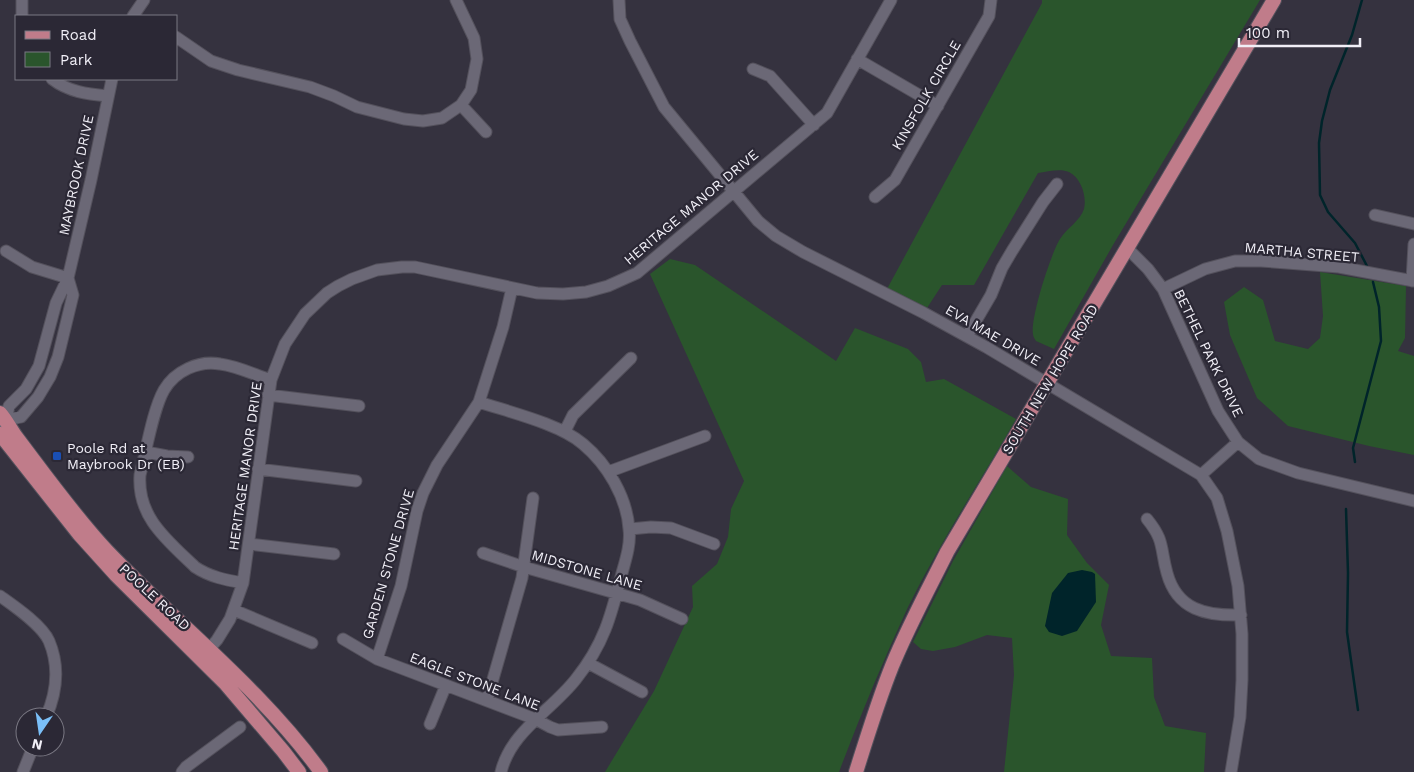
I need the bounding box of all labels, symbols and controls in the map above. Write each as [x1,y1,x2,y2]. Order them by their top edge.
legend [15,15,178,80]
scale bar [1239,15,1360,47]
text: 100 m [1246,24,1290,42]
text: Road [60,26,97,44]
street label: KINSFOLK CIRCLE [888,37,964,152]
text: Park [60,51,93,69]
street label: MAYBROOK DRIVE [55,113,97,237]
street label: HERITAGE MANOR DRIVE [621,146,761,268]
street label: MARTHA STREET [1244,239,1361,265]
street label: BETHEL PARK DRIVE [1171,286,1247,420]
street label: EVA MAE DRIVE [943,301,1043,369]
street label: SOUTH NEW HOPE ROAD [999,301,1101,457]
street label: HERITAGE MANOR DRIVE [225,381,265,551]
place label: Poole Rd at Maybrook Dr (EB) [67,440,185,472]
marker: Poole Rd at Maybrook Dr (EB) [51,450,63,462]
street label: GARDEN STONE DRIVE [359,487,417,641]
street label: MIDSTONE LANE [530,547,644,593]
street label: POOLE ROAD [117,560,193,634]
street label: EAGLE STONE LANE [408,649,542,713]
north arrow [15,707,65,757]
text: N [30,736,44,754]

